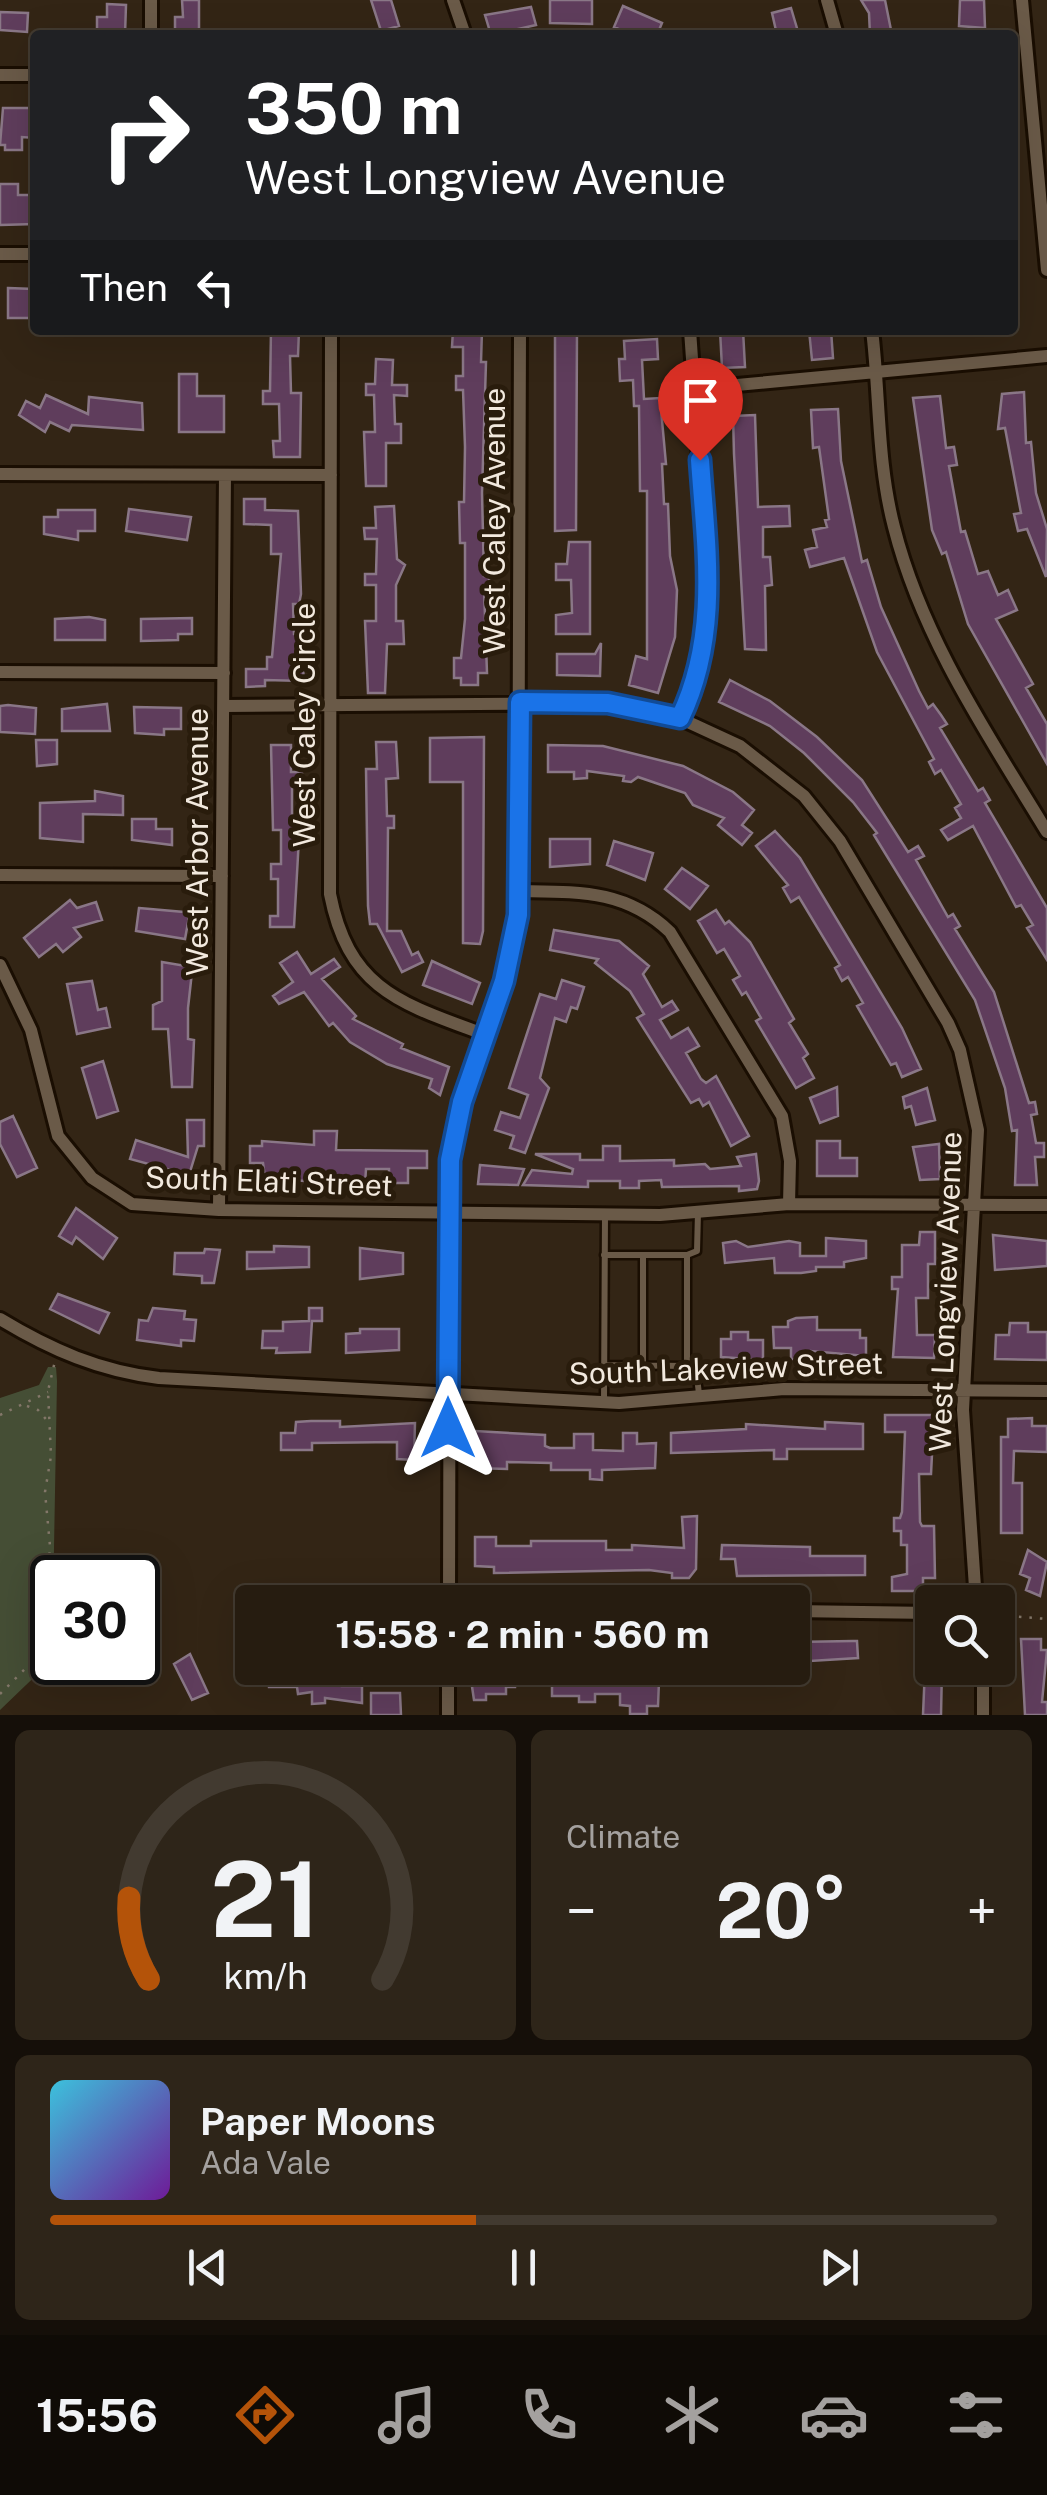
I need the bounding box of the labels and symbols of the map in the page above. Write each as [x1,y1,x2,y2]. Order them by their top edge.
pin [658,358,743,461]
street label: West Caley Avenue [476,388,512,654]
street label: West Caley Circle [286,603,322,847]
street label: West Arbor Avenue [179,708,215,976]
street label: West Longview Avenue [921,1131,969,1453]
street label: South Elati Street [145,1159,393,1203]
street label: South Lakeview Street [568,1345,884,1391]
position arrow [396,1376,500,1480]
speed limit sign: 30 [30,1555,160,1685]

